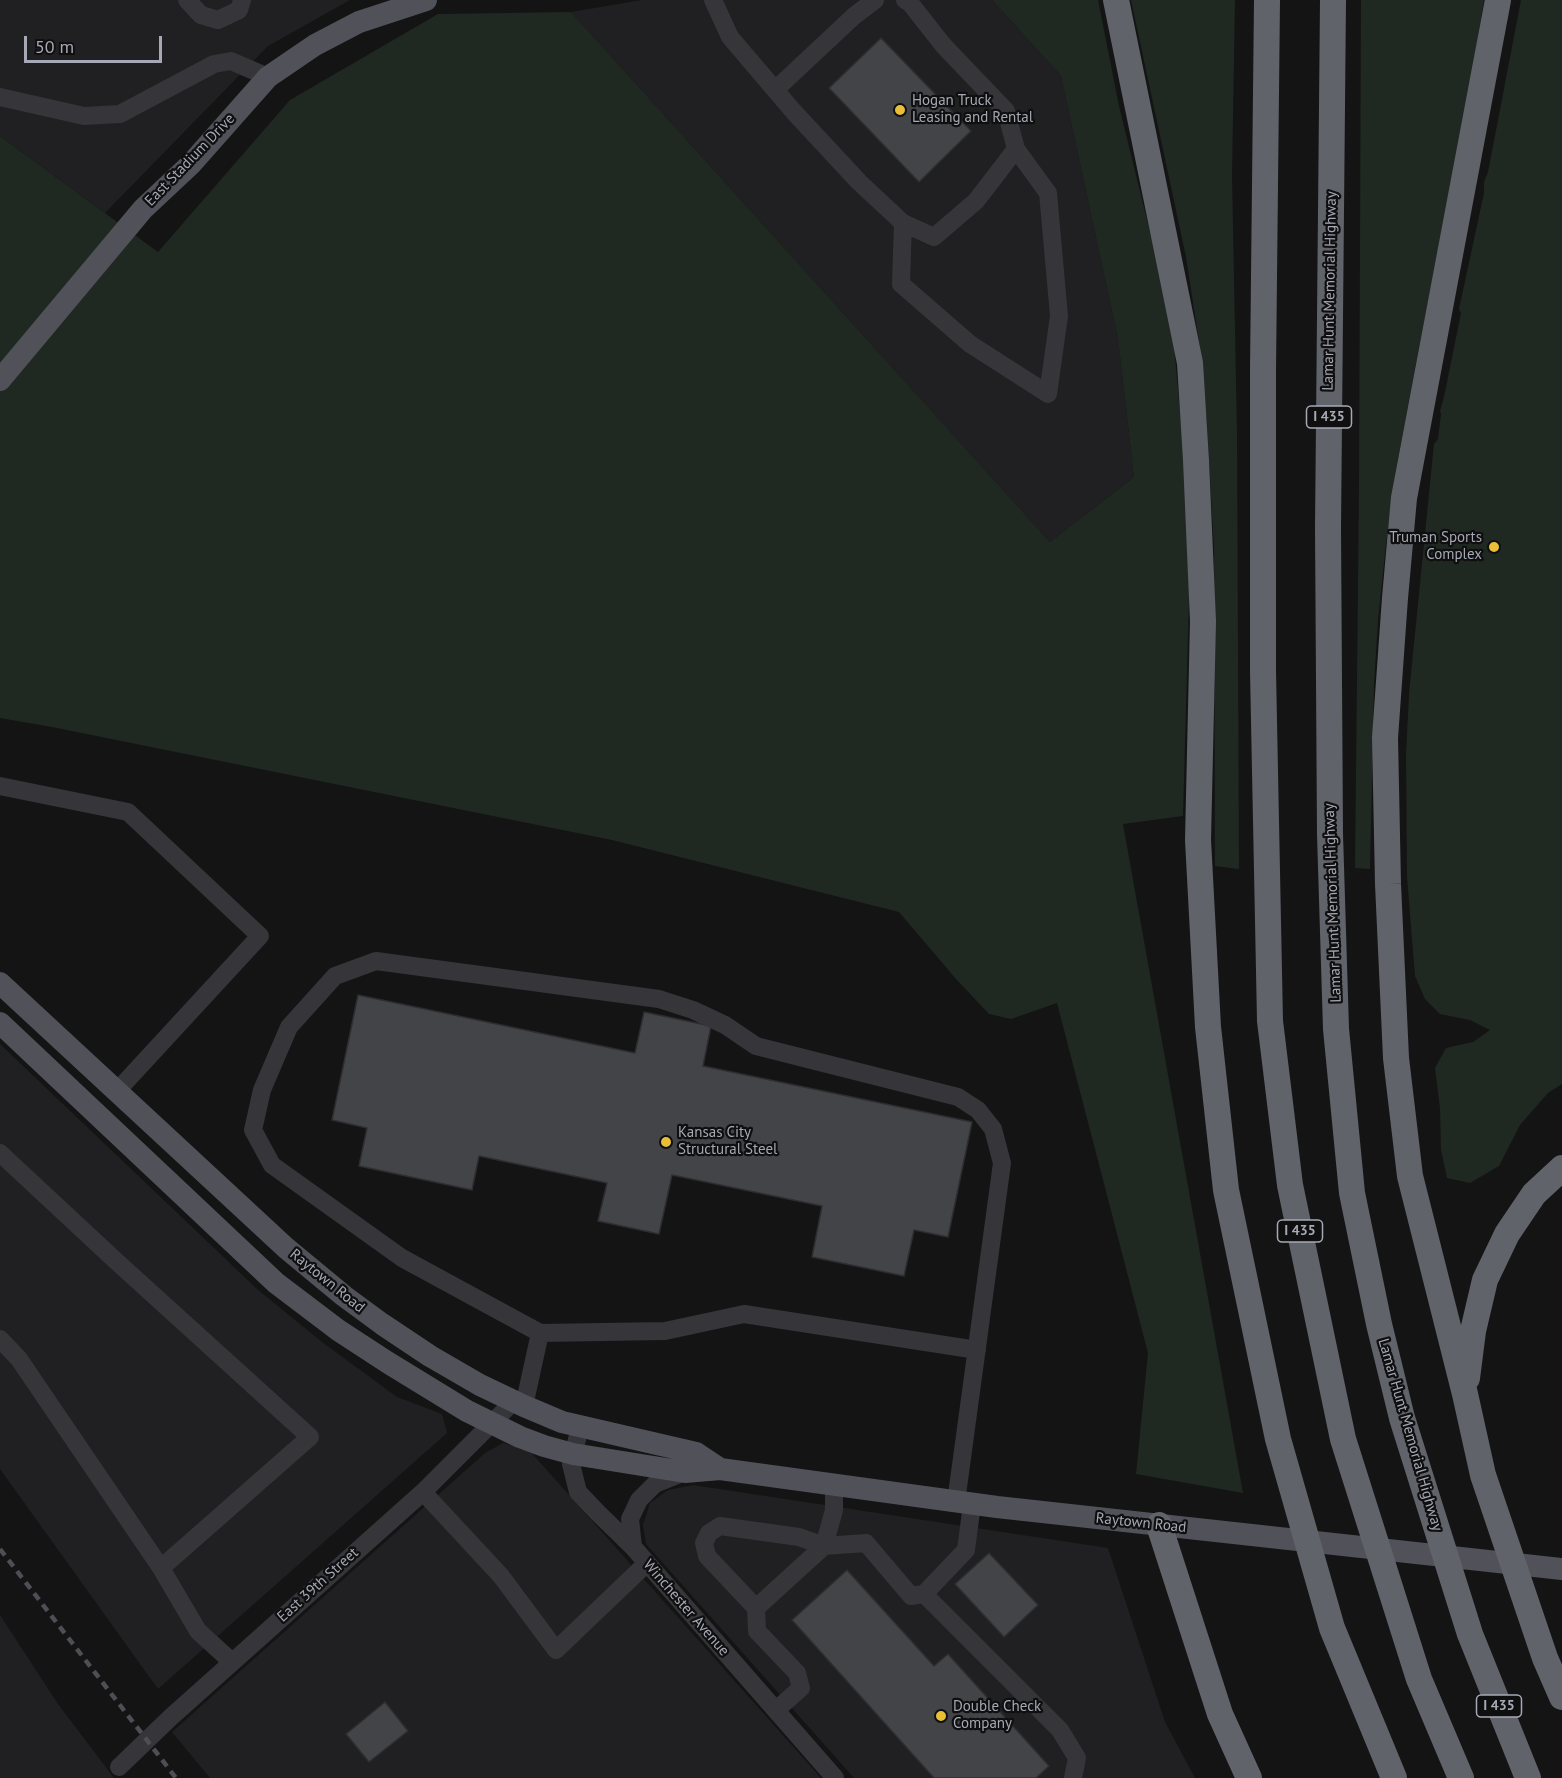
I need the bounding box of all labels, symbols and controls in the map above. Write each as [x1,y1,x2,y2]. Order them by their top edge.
scale bar [27,24,165,62]
text: 50 m [35,35,74,58]
place label: Hogan Truck Leasing and Rental [912,92,1033,127]
marker: Hogan Truck Leasing and Rental [893,103,907,117]
street label: East Stadium Drive [141,110,239,210]
street label: Lamar Hunt Memorial Highway [1319,191,1341,391]
road number: I 435 [1306,406,1352,428]
place label: Truman Sports Complex [1389,529,1482,564]
marker: Truman Sports Complex [1487,540,1501,554]
street label: Lamar Hunt Memorial Highway [1321,803,1345,1003]
place label: Kansas City Structural Steel [678,1124,777,1159]
marker: Kansas City Structural Steel [659,1135,673,1149]
road number: I 435 [1278,1220,1322,1242]
street label: Raytown Road [286,1245,368,1317]
street label: Lamar Hunt Memorial Highway [1374,1337,1446,1533]
street label: Raytown Road [1095,1509,1187,1537]
street label: East 39th Street [274,1544,362,1626]
street label: Winchester Avenue [639,1556,733,1660]
road number: I 435 [1476,1695,1522,1717]
place label: Double Check Company [953,1698,1041,1733]
marker: Double Check Company [934,1709,948,1723]

